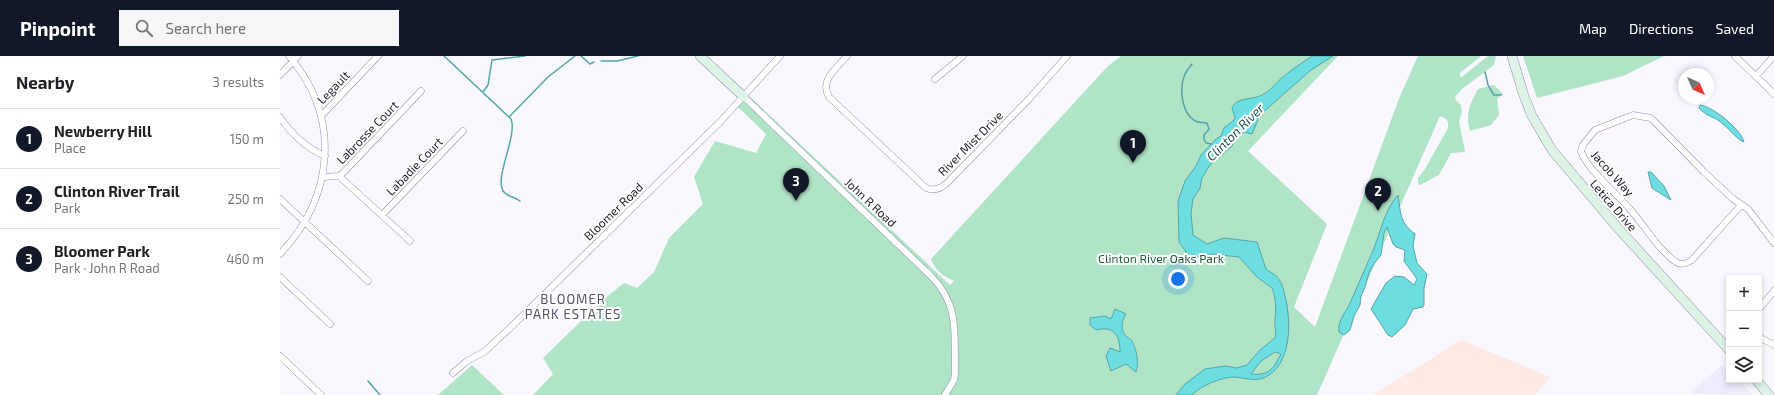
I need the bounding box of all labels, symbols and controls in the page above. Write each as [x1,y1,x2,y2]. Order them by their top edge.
search box [119,10,399,46]
text: Pinpoint [20,17,95,40]
icon: search [133,17,155,39]
text: Search here [165,19,246,37]
text: Map [1579,20,1607,37]
text: Directions [1629,20,1694,37]
text: Saved [1716,20,1754,37]
street label: Legault [314,67,352,107]
north arrow [1678,68,1714,104]
text: Nearby [16,72,74,92]
text: 3 results [213,74,264,90]
street label: Labrosse Court [333,97,401,166]
water label: Clinton River [1203,99,1268,164]
street label: River Mist Drive [935,108,1005,178]
text: Newberry Hill [54,122,152,140]
pin: 1 [1120,130,1146,163]
text: 1 [26,131,32,147]
text: 150 m [230,131,264,147]
street label: Labadie Court [383,134,445,198]
text: Place [54,140,86,156]
street label: Jacob Way [1589,147,1638,199]
pin: 3 [783,168,809,201]
street label: John R Road [842,175,900,229]
street label: Letica Drive [1588,176,1640,234]
pin: 2 [1365,178,1391,211]
street label: Bloomer Road [581,179,645,243]
text: Clinton River Trail [54,182,180,200]
text: 2 [25,191,33,207]
text: 250 m [228,191,264,207]
text: Park [54,200,81,216]
text: Bloomer Park [54,242,150,260]
text: 3 [25,251,33,267]
text: 460 m [226,251,264,267]
park label: Clinton River Oaks Park [1098,251,1224,265]
text: Park · John R Road [54,260,160,276]
your location [1168,269,1188,289]
map controls [1726,275,1762,383]
button: + [1726,275,1762,311]
district label: BLOOMER PARK ESTATES [525,291,621,322]
button: − [1726,311,1762,347]
button: layers [1726,347,1762,383]

